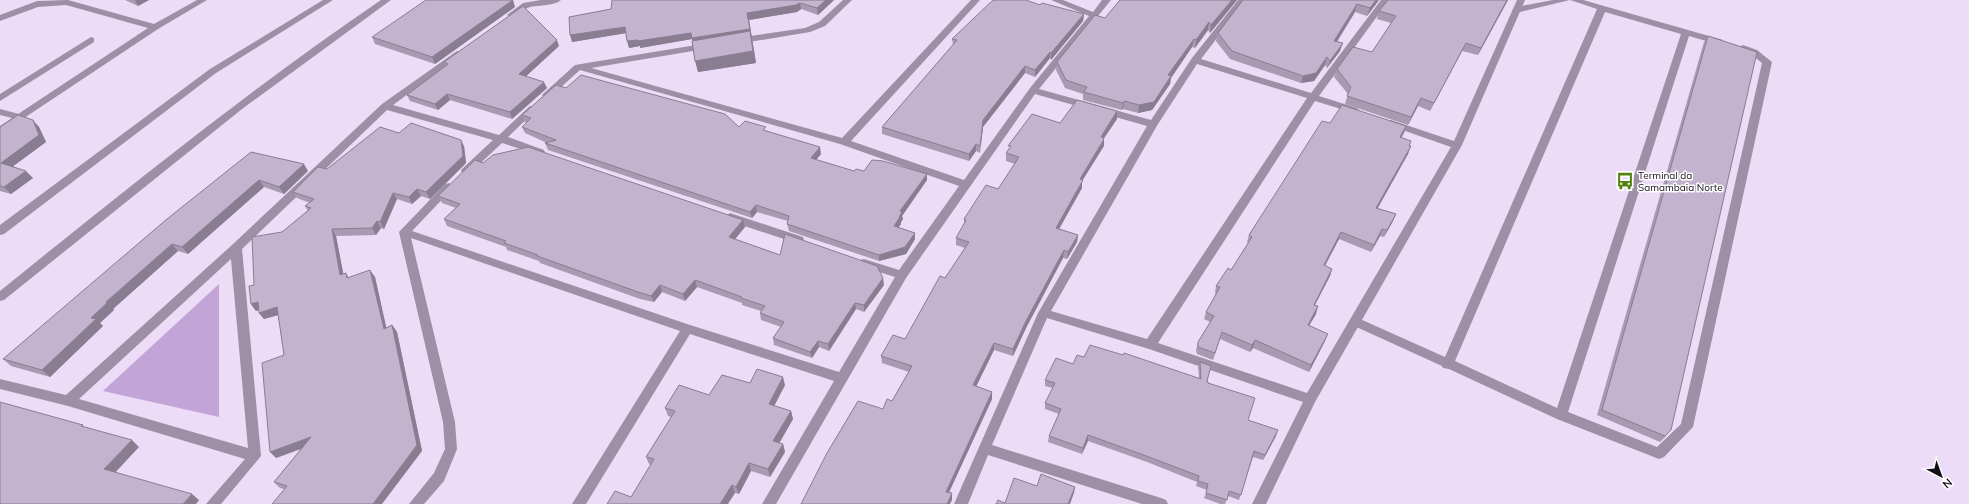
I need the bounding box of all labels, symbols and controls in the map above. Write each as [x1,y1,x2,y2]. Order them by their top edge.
place label: Terminal da Samambaia Norte [1638,169,1723,194]
bus stop icon: Terminal da Samambaia Norte [1615,171,1635,191]
north arrow [1921,456,1961,496]
text: N [1940,476,1955,492]

